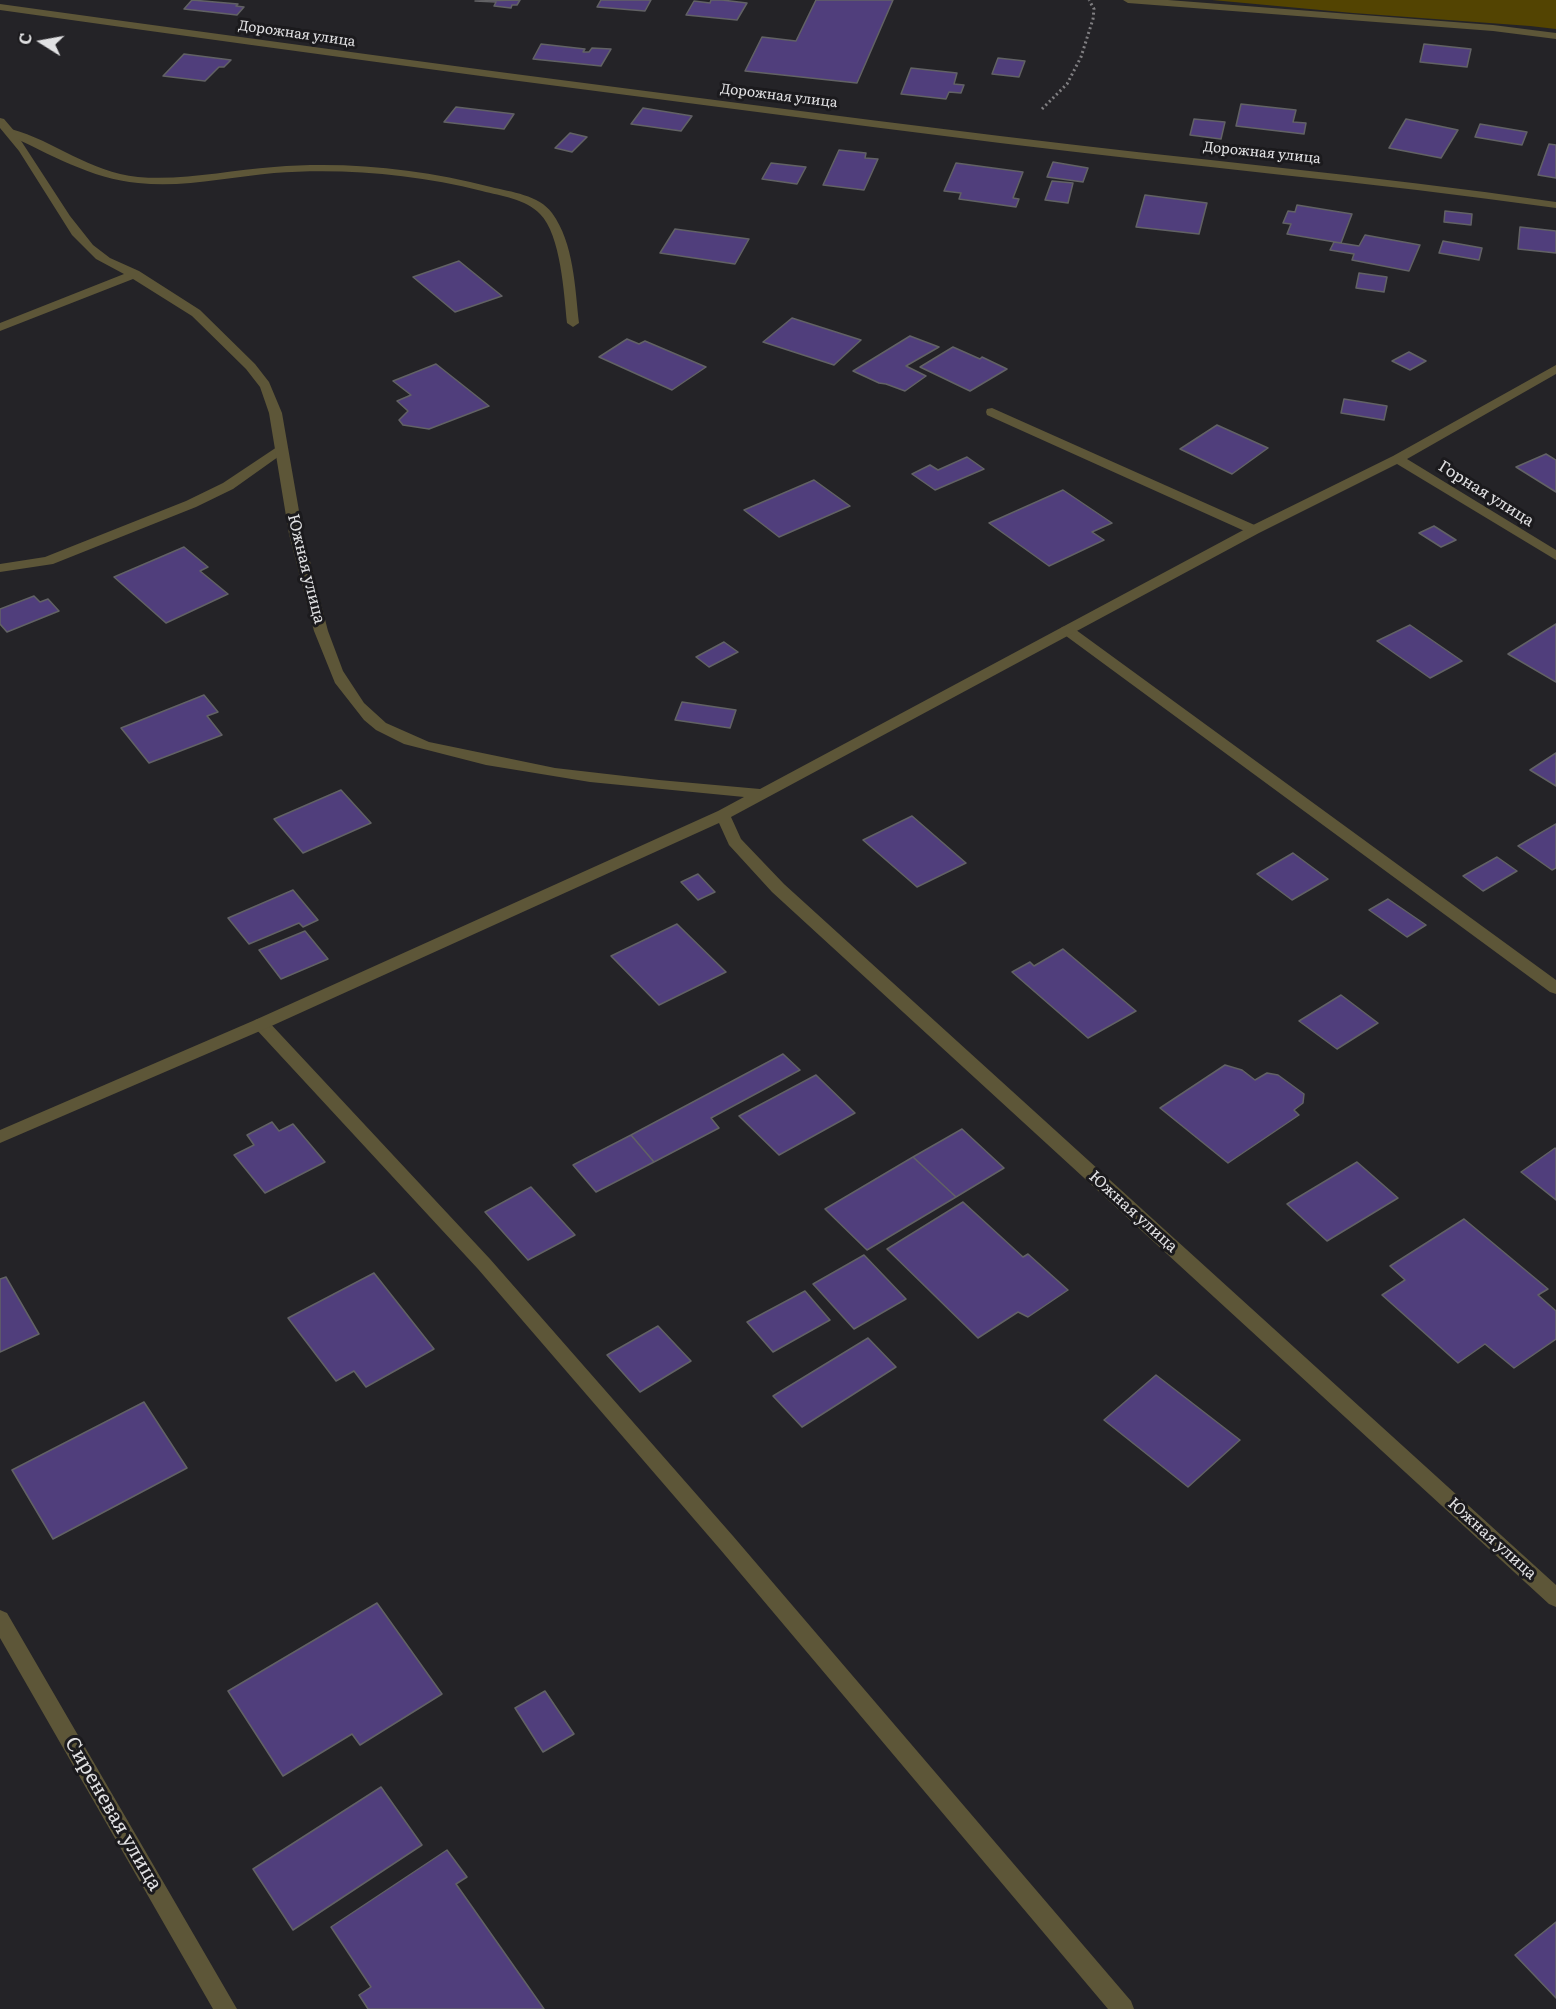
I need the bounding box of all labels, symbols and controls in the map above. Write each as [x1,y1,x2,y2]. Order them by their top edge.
north arrow [12,12,72,72]
street label: Дорожная улица [237,17,357,51]
text: С [11,31,37,46]
street label: Дорожная улица [719,80,839,112]
street label: Дорожная улица [1203,138,1321,168]
street label: Горная улица [1435,457,1537,531]
street label: Южная улица [283,512,329,626]
street label: Южная улица [1085,1167,1181,1257]
street label: Южная улица [1444,1494,1540,1584]
street label: Сиреневая улица [59,1733,167,1895]

